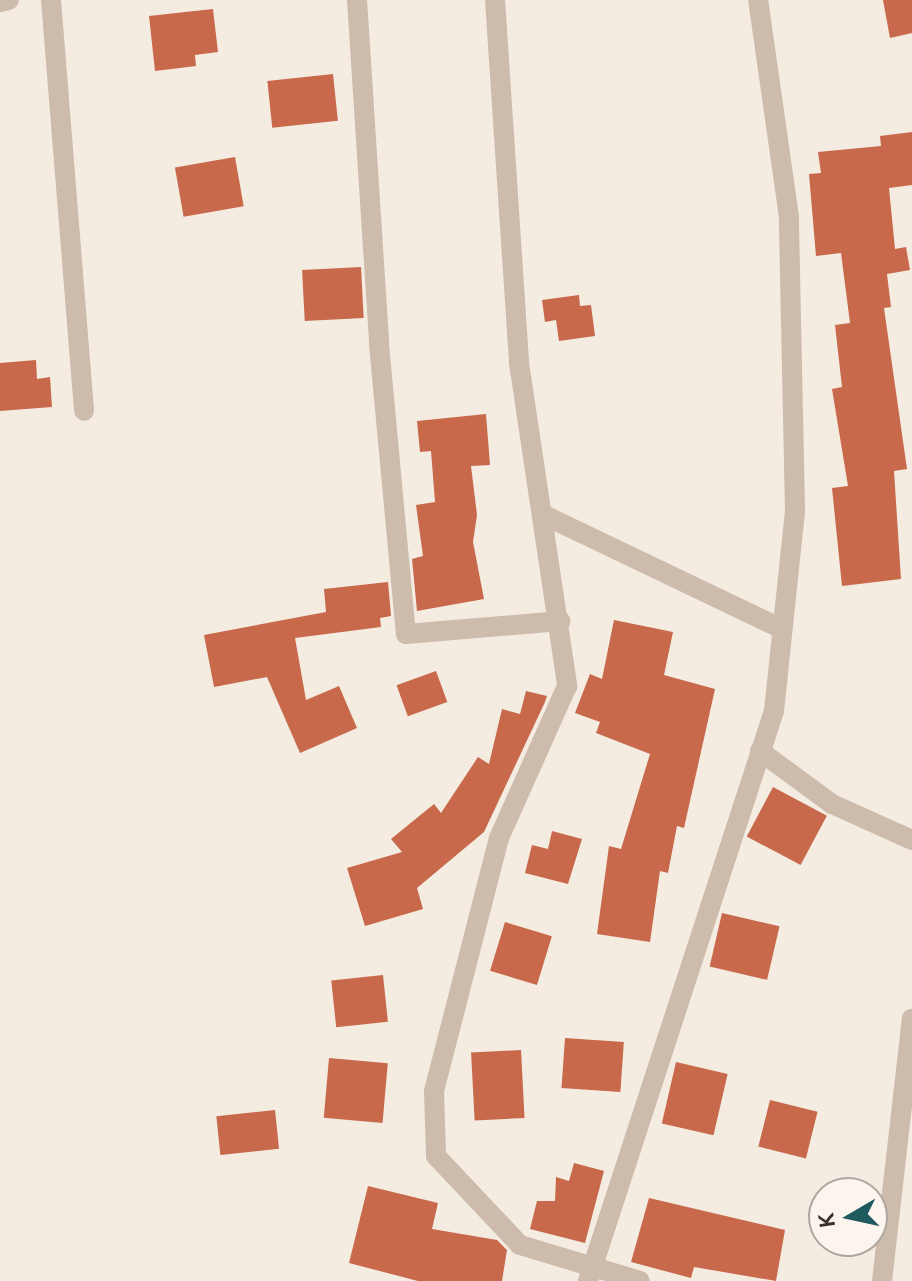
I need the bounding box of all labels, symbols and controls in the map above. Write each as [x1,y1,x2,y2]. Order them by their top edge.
north arrow [808,1177,888,1257]
text: K [812,1211,839,1230]

